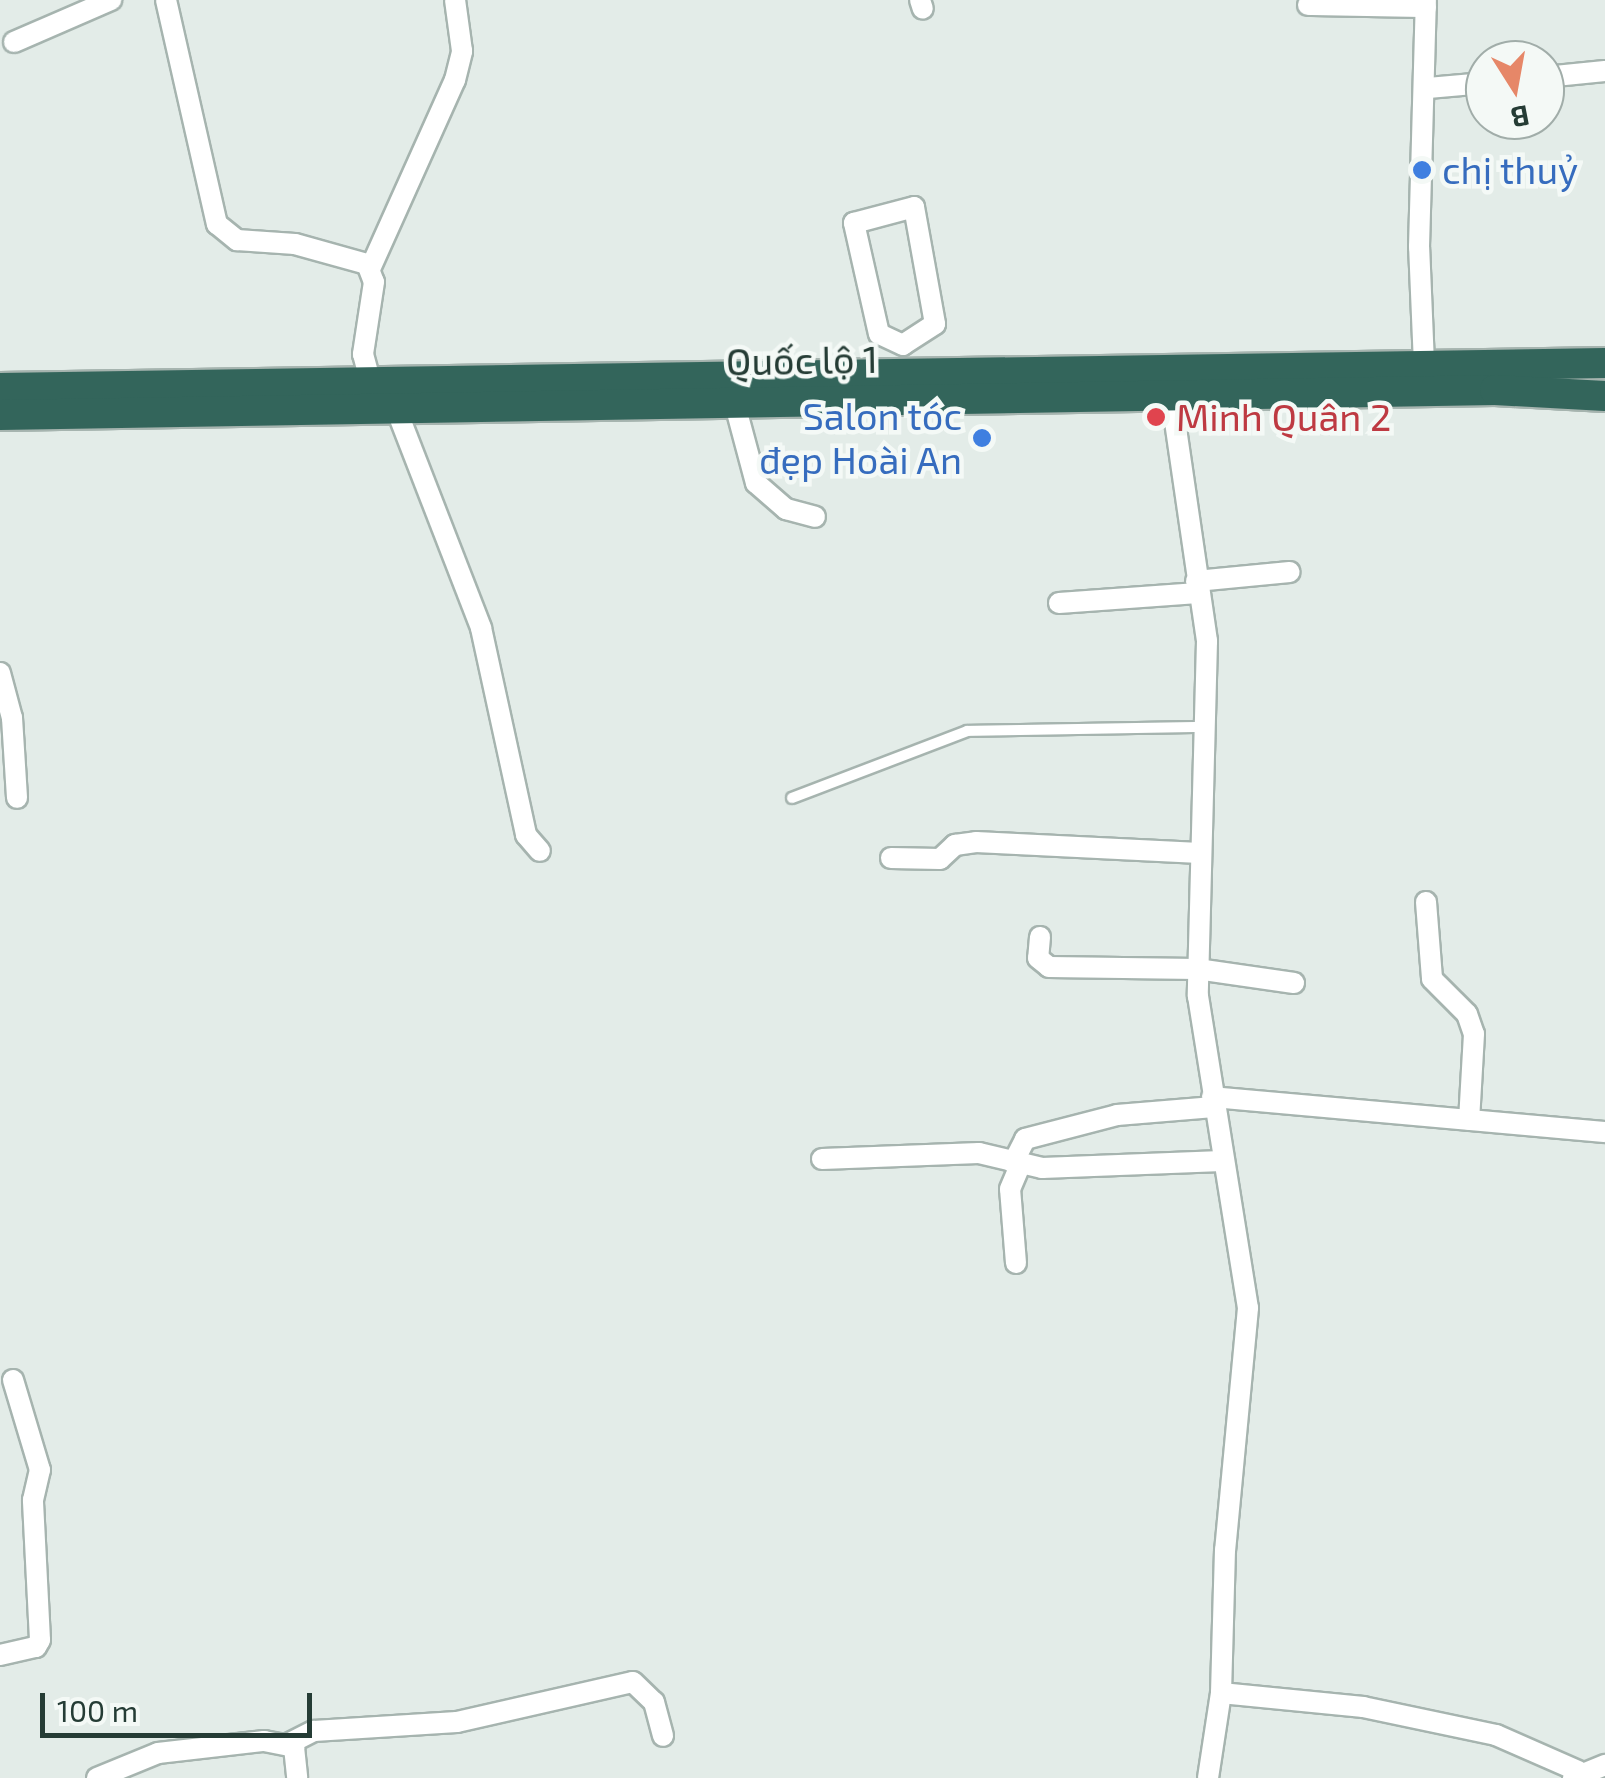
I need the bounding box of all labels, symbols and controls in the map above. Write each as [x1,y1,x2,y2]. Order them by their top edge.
north arrow [1465,40,1565,140]
text: B [1508,99,1532,136]
place label: chị thuỷ [1442,147,1579,193]
marker: chị thuỷ [1411,159,1433,181]
street label: Quốc lộ 1 [726,336,878,384]
place label: Salon tóc đẹp Hoài An [758,393,962,482]
place label: Minh Quân 2 [1176,394,1391,440]
marker: Minh Quân 2 [1145,406,1167,428]
marker: Salon tóc đẹp Hoài An [971,427,993,449]
scale bar [45,1673,318,1735]
text: 100 m [57,1692,138,1728]

